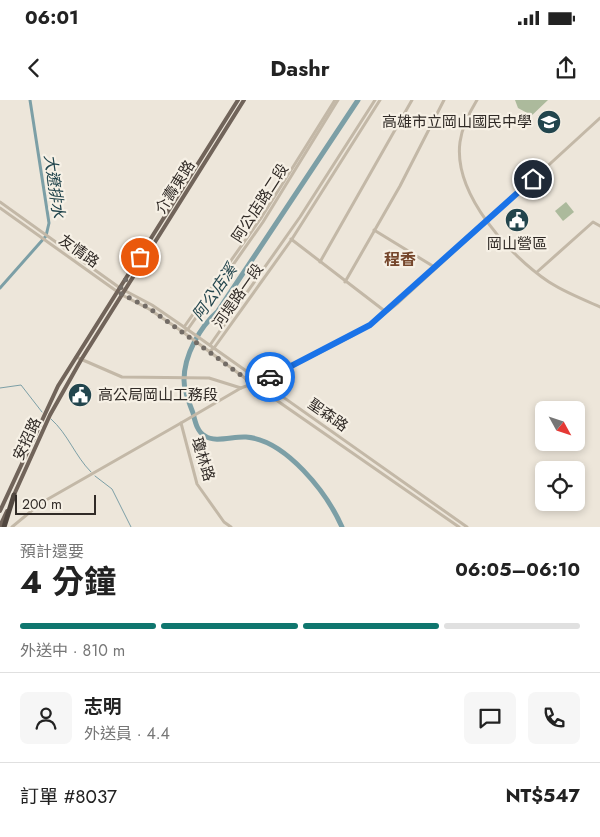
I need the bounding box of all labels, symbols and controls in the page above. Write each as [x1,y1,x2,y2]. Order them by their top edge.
text: 06:01 [25,4,79,31]
text: Dashr [270,52,330,84]
icon: back [20,54,48,82]
icon: share [552,54,580,82]
school or university icon: 高雄市立岡山國民中學 [536,109,562,135]
place label: 高雄市立岡山國民中學 [382,111,532,133]
water label: 大遼排水 [39,153,70,220]
street label: 介壽東路 [150,156,200,218]
pin [512,158,554,200]
street label: 阿公店路二段 [226,159,294,247]
icon: home [519,165,547,193]
public building icon: 岡山營區 [504,207,530,233]
street label: 友情路 [54,229,104,273]
place label: 岡山營區 [487,233,547,255]
pin [119,236,161,278]
icon: bag [126,243,154,271]
district label: 程香 [384,248,416,271]
water label: 阿公店溪 [187,258,243,325]
street label: 河堤路一段 [207,259,269,333]
courier [245,352,295,402]
icon: car [256,363,284,391]
public building icon: 高公局岡山工務段 [67,382,93,408]
place label: 高公局岡山工務段 [98,384,218,406]
street label: 聖森路 [303,393,353,437]
north arrow [535,401,585,451]
map controls [535,401,585,511]
street label: 安招路 [8,414,46,464]
street label: 瓊林路 [186,434,220,484]
button: locate [535,461,585,511]
scale bar [15,492,96,515]
text: 200 m [22,494,62,514]
text: 預計還要 [20,540,84,563]
text: 06:05–06:10 [455,556,580,583]
text: 4 分鐘 [20,559,116,605]
text: 外送中 · 810 m [20,639,125,662]
button: person [20,692,72,744]
button: chat [464,692,516,744]
button: phone [528,692,580,744]
text: 志明 [84,693,122,720]
text: 外送員 · 4.4 [84,722,170,745]
text: NT$547 [505,782,580,809]
text: 訂單 #8037 [20,783,117,810]

